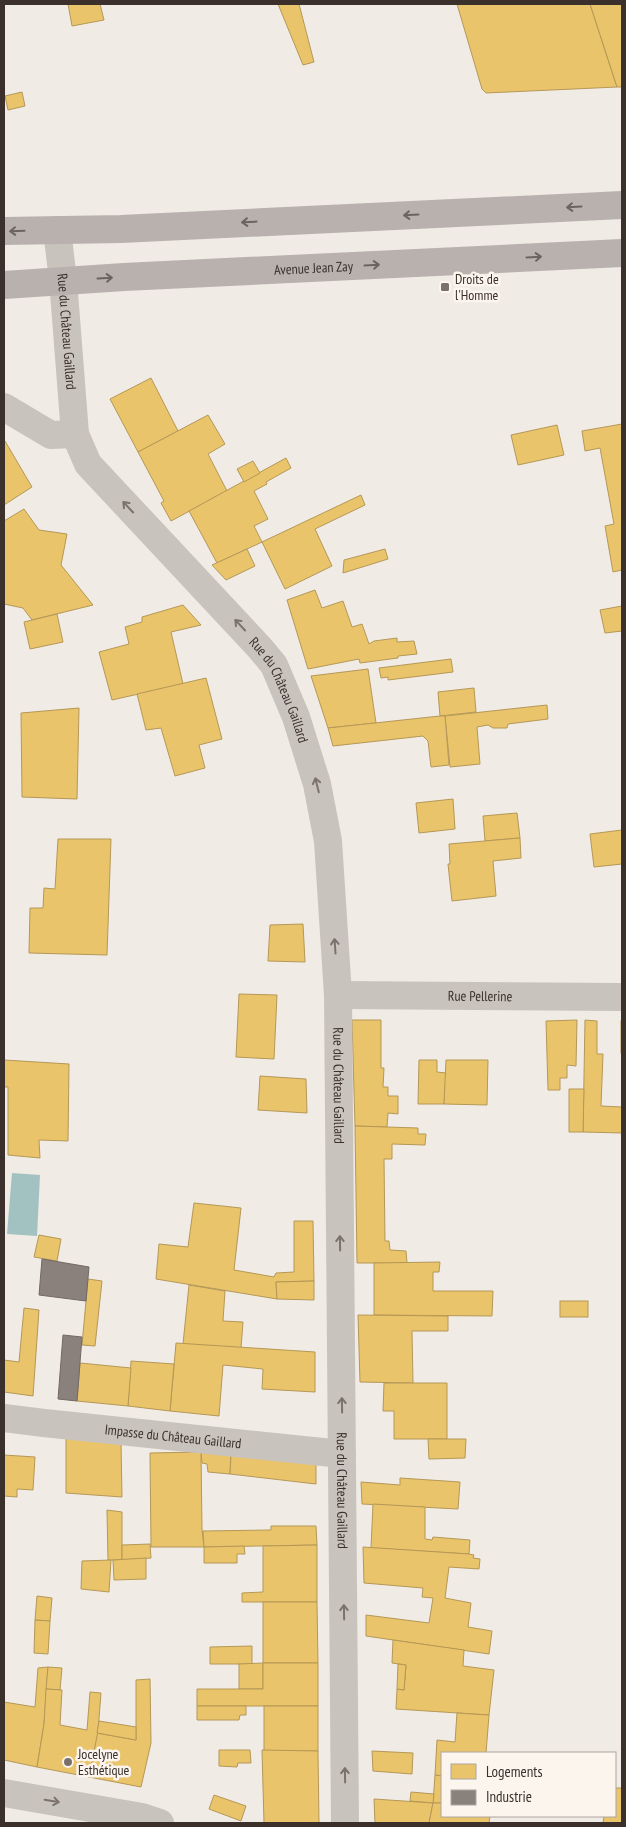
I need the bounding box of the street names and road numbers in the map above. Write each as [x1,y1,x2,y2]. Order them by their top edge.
street label: Avenue Jean Zay [274,257,354,279]
street label: Rue du Château Gaillard [53,272,81,390]
street label: Rue du Château Gaillard [245,633,313,745]
street label: Rue Pellerine [448,987,512,1005]
street label: Rue du Château Gaillard [329,1027,348,1144]
street label: Impasse du Château Gaillard [104,1420,242,1452]
street label: Rue du Château Gaillard [333,1432,352,1549]

